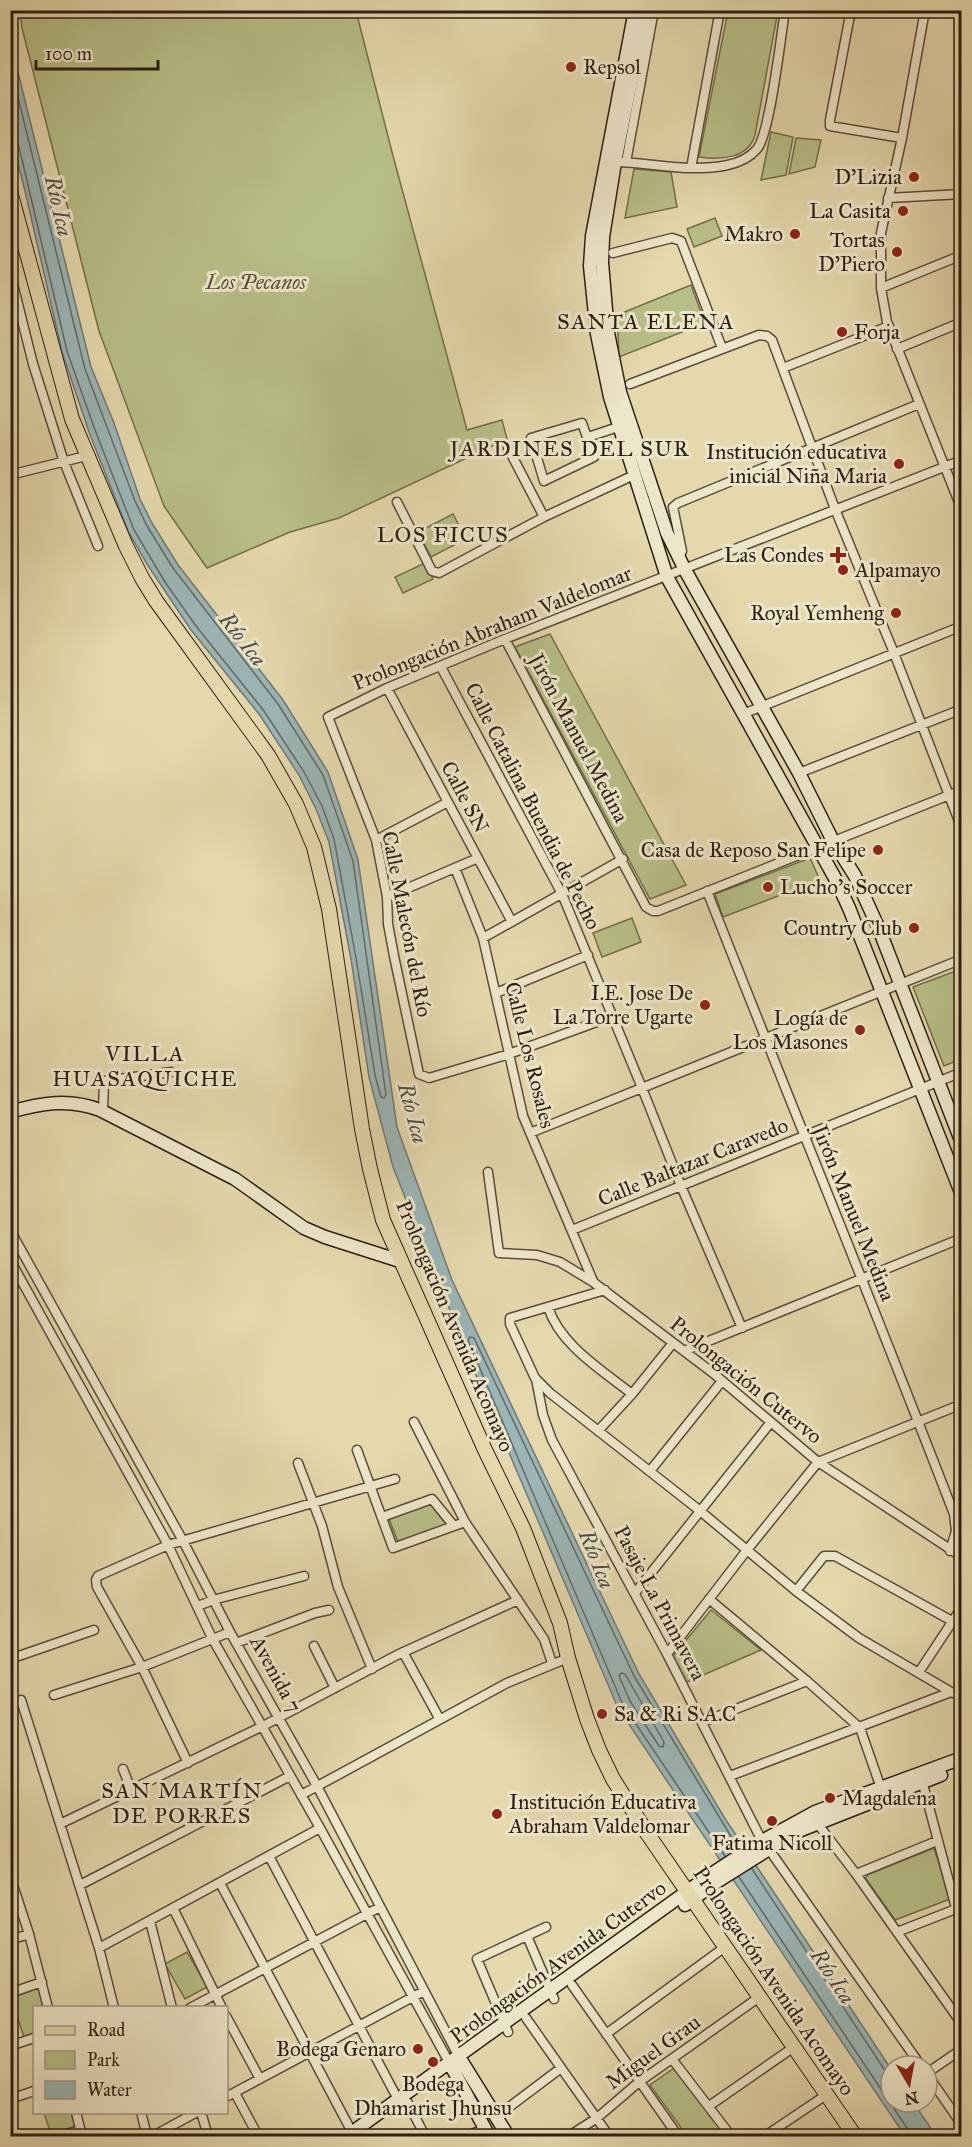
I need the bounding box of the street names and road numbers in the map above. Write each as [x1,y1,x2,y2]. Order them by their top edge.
street label: Prolongación Abraham Valdelomar [349,560,636,696]
street label: Jirón Manuel Medina [523,647,635,827]
street label: Calle Catalina Buendia de Pecho [459,678,607,934]
street label: Calle SN [435,757,495,838]
street label: Calle Malecón del Río [376,829,438,1019]
street label: Calle Los Rosales [499,979,561,1131]
street label: Calle Baltazar Caravedo [594,1112,792,1212]
street label: Jirón Manuel Medina [806,1119,901,1305]
street label: Prolongación Avenida Acomayo [390,1196,520,1456]
street label: Prolongación Cutervo [665,1311,828,1450]
street label: Pasaje La Primavera [608,1521,712,1685]
street label: Avenida 7 [244,1630,308,1717]
street label: Prolongación Avenida Acomayo [687,1861,861,2101]
street label: Prolongación Avenida Cutervo [445,1875,671,2049]
street label: Miguel Grau [601,2009,705,2095]

